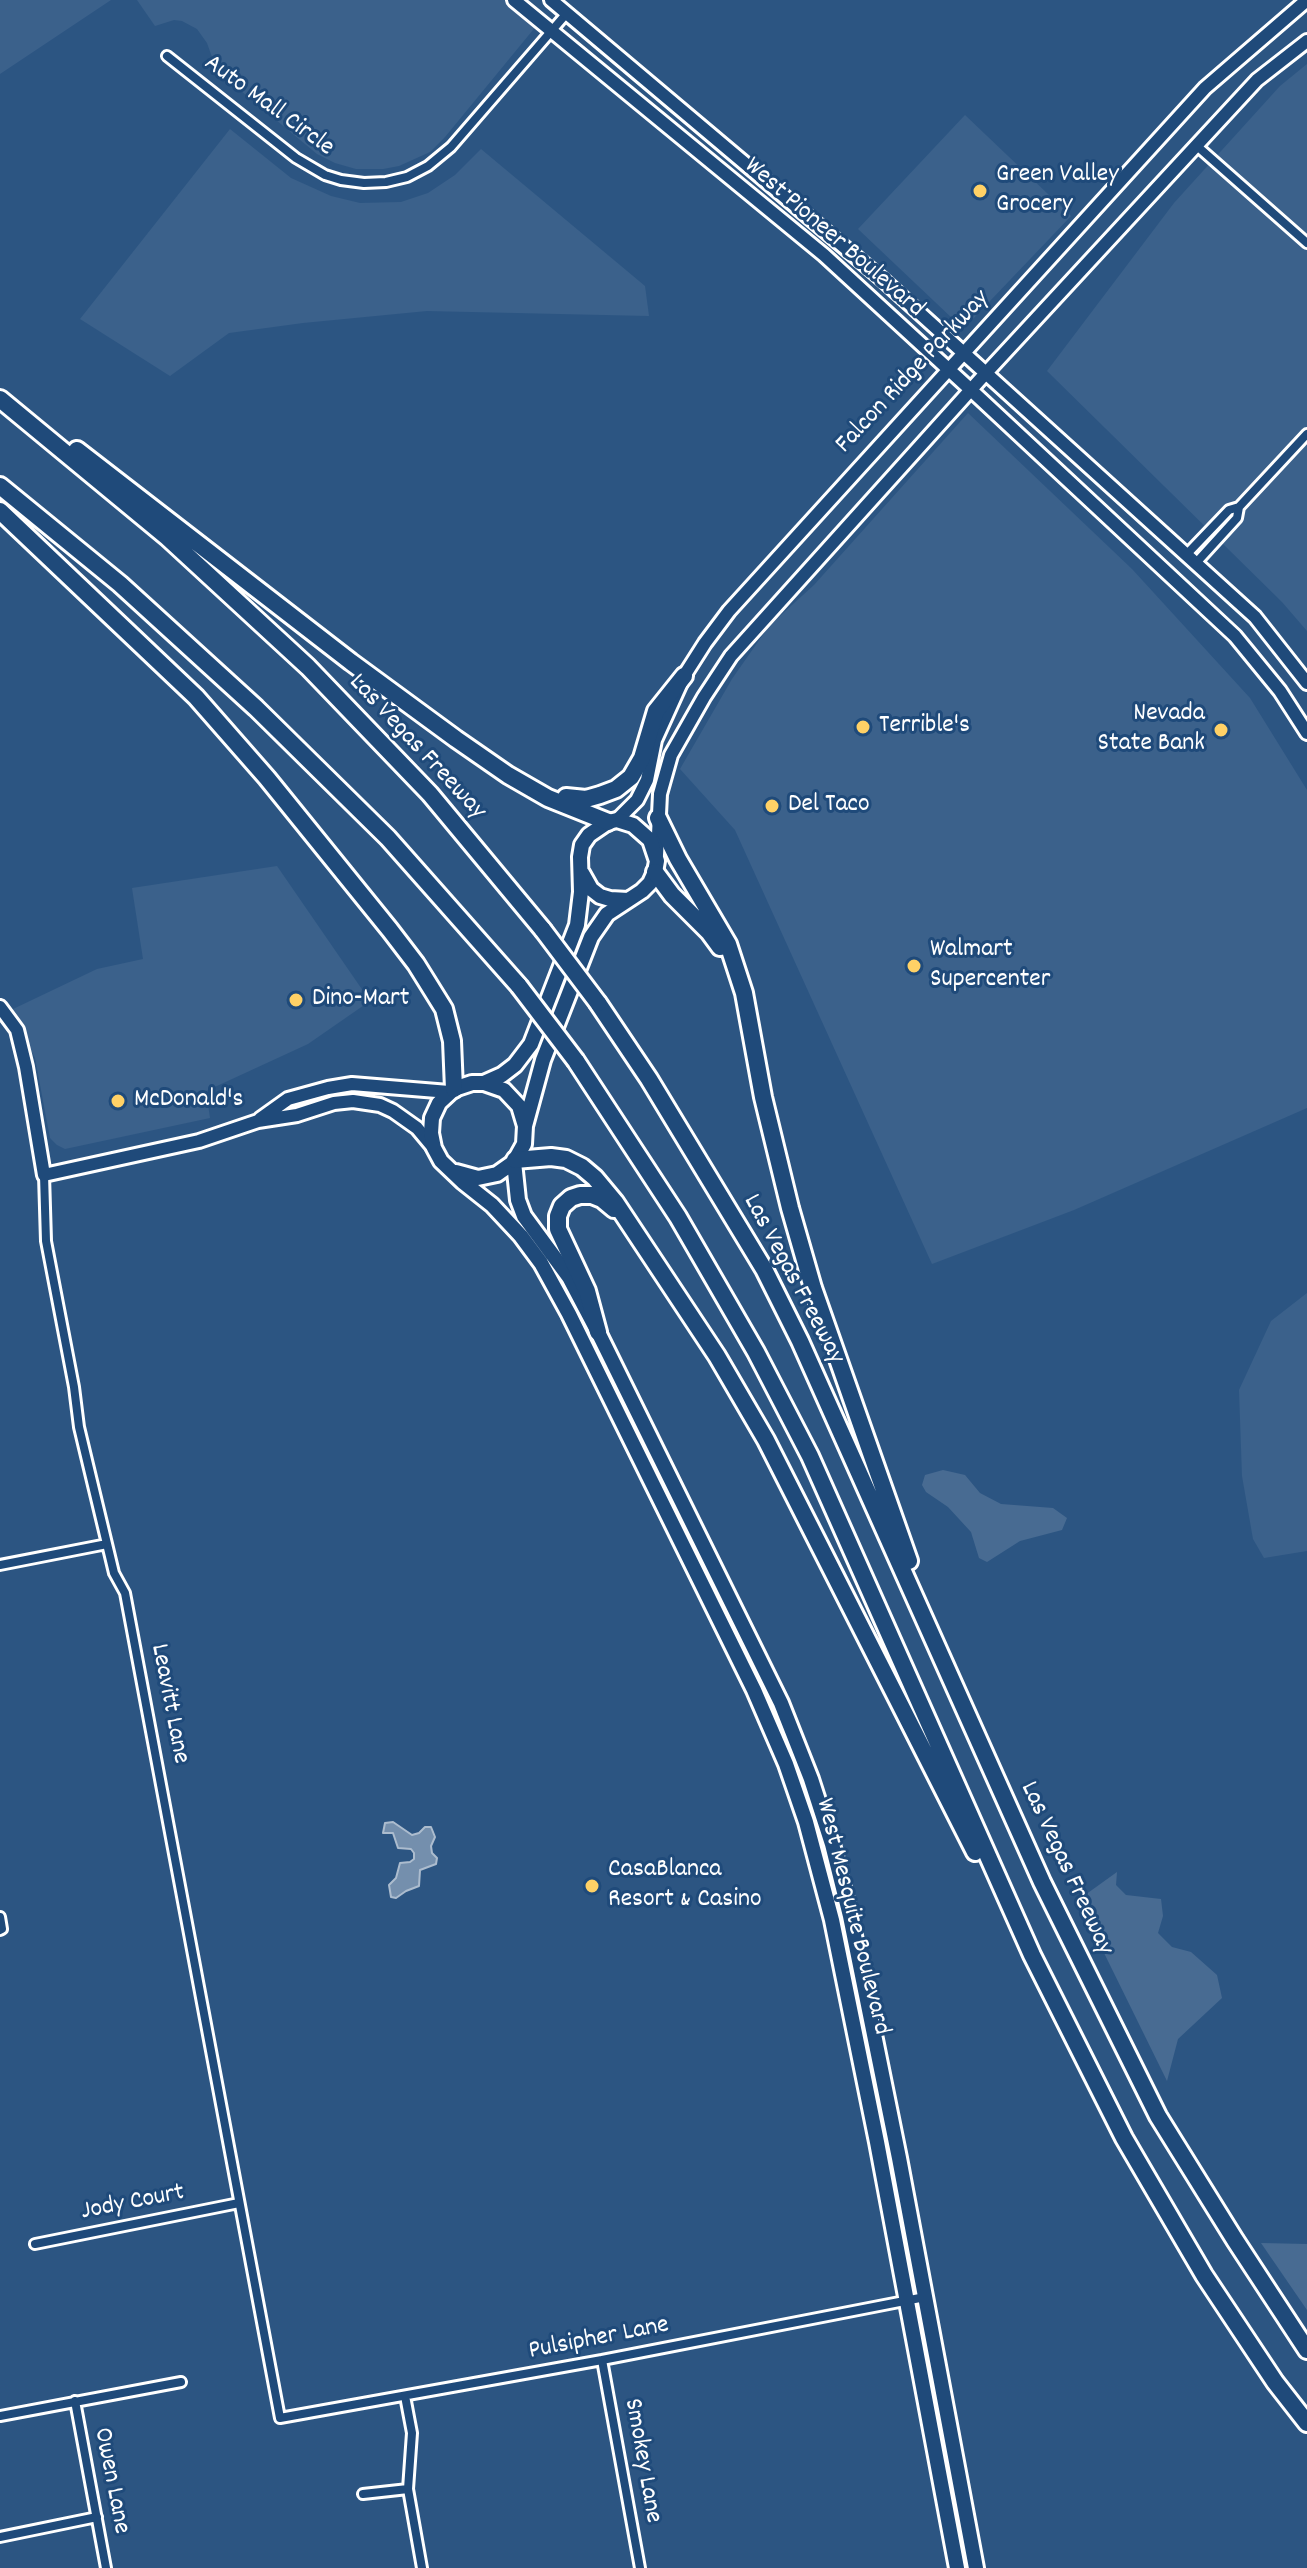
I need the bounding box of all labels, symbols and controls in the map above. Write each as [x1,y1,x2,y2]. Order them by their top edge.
street label: Auto Mall Circle [197,49,339,165]
street label: West Pioneer Boulevard [736,152,930,326]
place label: Green Valley Grocery [996,160,1119,222]
marker: Green Valley Grocery [971,182,989,200]
street label: Falcon Ridge Parkway [830,285,998,461]
street label: Las Vegas Freeway [341,669,491,827]
place label: Nevada State Bank [1098,699,1205,760]
place label: Terrible's [879,711,970,743]
marker: Terrible's [854,718,872,736]
marker: Nevada State Bank [1212,721,1230,739]
place label: Del Taco [788,790,870,822]
marker: Del Taco [763,797,781,815]
place label: Walmart Supercenter [930,935,1050,996]
marker: Walmart Supercenter [905,957,923,975]
place label: Dino-Mart [312,984,409,1016]
marker: Dino-Mart [287,991,305,1009]
place label: McDonald's [134,1085,243,1117]
marker: McDonald's [109,1092,127,1110]
street label: Las Vegas Freeway [734,1190,850,1370]
street label: Leavitt Lane [141,1641,195,1767]
street label: Las Vegas Freeway [1011,1777,1119,1961]
street label: West Mesquite Boulevard [807,1796,895,2038]
place label: CasaBlanca Resort & Casino [608,1855,762,1916]
marker: CasaBlanca Resort & Casino [583,1877,601,1895]
street label: Jody Court [79,2179,187,2229]
street label: Pulsipher Lane [526,2311,672,2369]
street label: Smokey Lane [615,2396,667,2526]
street label: Owen Lane [84,2425,136,2537]

